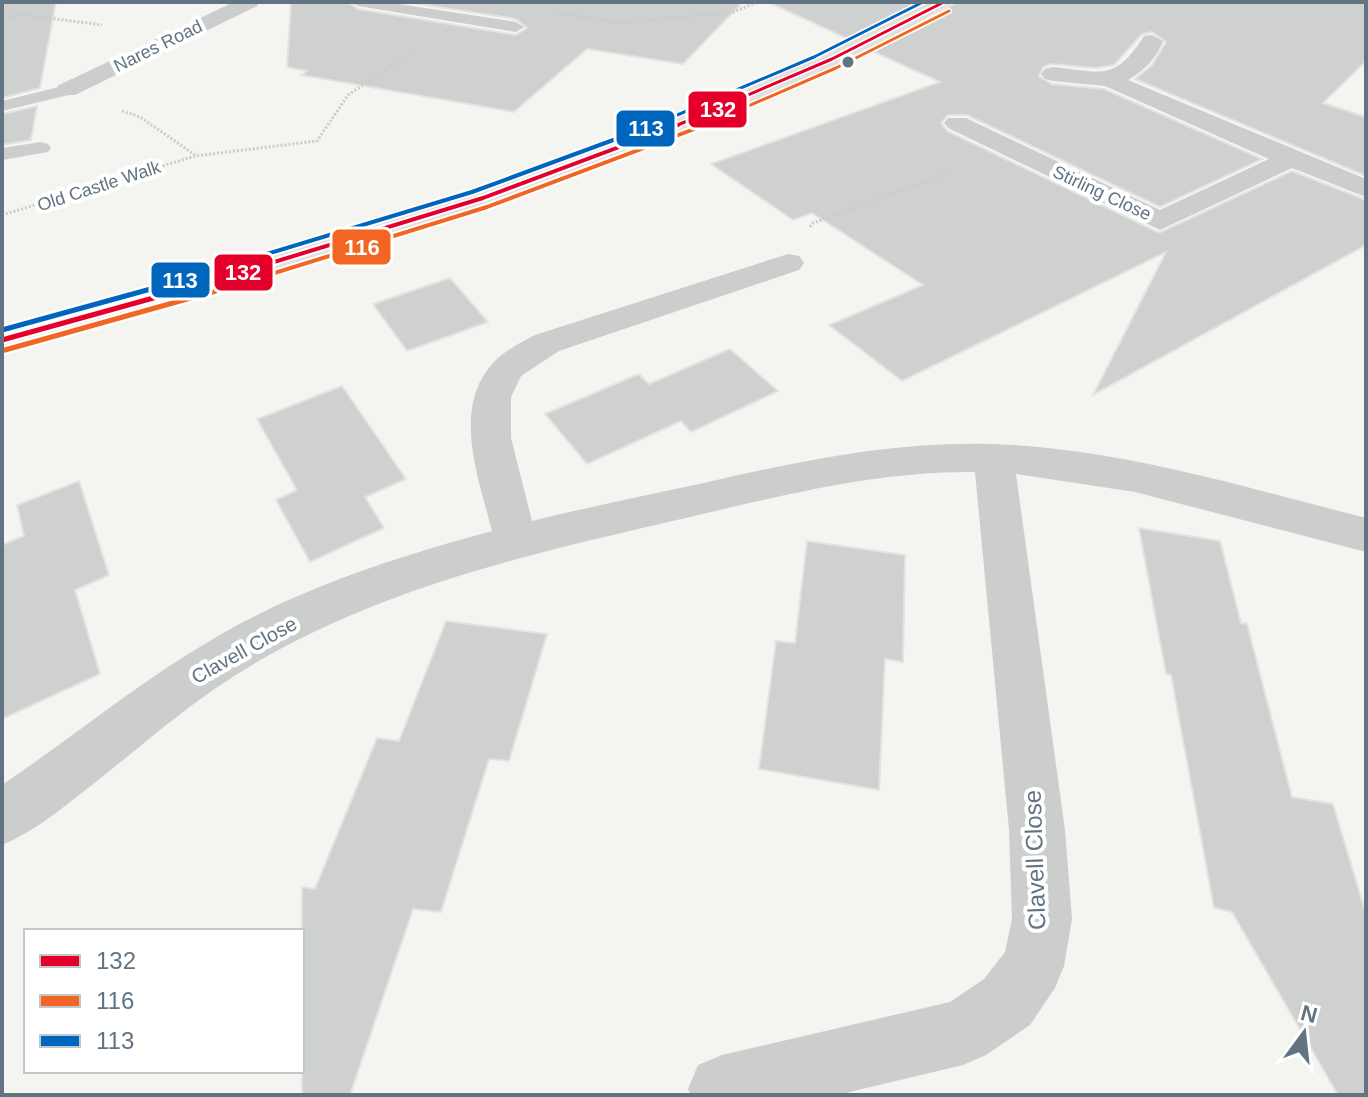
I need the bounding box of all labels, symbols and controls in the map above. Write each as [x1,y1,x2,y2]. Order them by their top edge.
street label: Nares Road [110,16,206,76]
unlabelled marker [840,54,856,70]
line badge: 132 [687,90,748,129]
text: 132 [700,97,736,122]
line badge: 113 [615,109,676,148]
text: 113 [628,116,664,141]
street label: Old Castle Walk [35,156,164,215]
street label: Stirling Close [1050,162,1154,224]
line badge: 116 [331,228,392,266]
text: 116 [344,235,380,260]
line badge: 132 [213,253,274,292]
text: 132 [225,260,261,285]
line badge: 113 [150,261,211,299]
text: 113 [162,268,198,293]
street label: Clavell Close [188,612,300,688]
street label: Clavell Close [1019,790,1050,930]
legend [24,929,304,1073]
text: 132 [96,947,136,974]
text: 116 [96,987,134,1014]
north arrow [1264,993,1344,1073]
text: N [1298,1000,1320,1028]
text: 113 [96,1027,134,1054]

